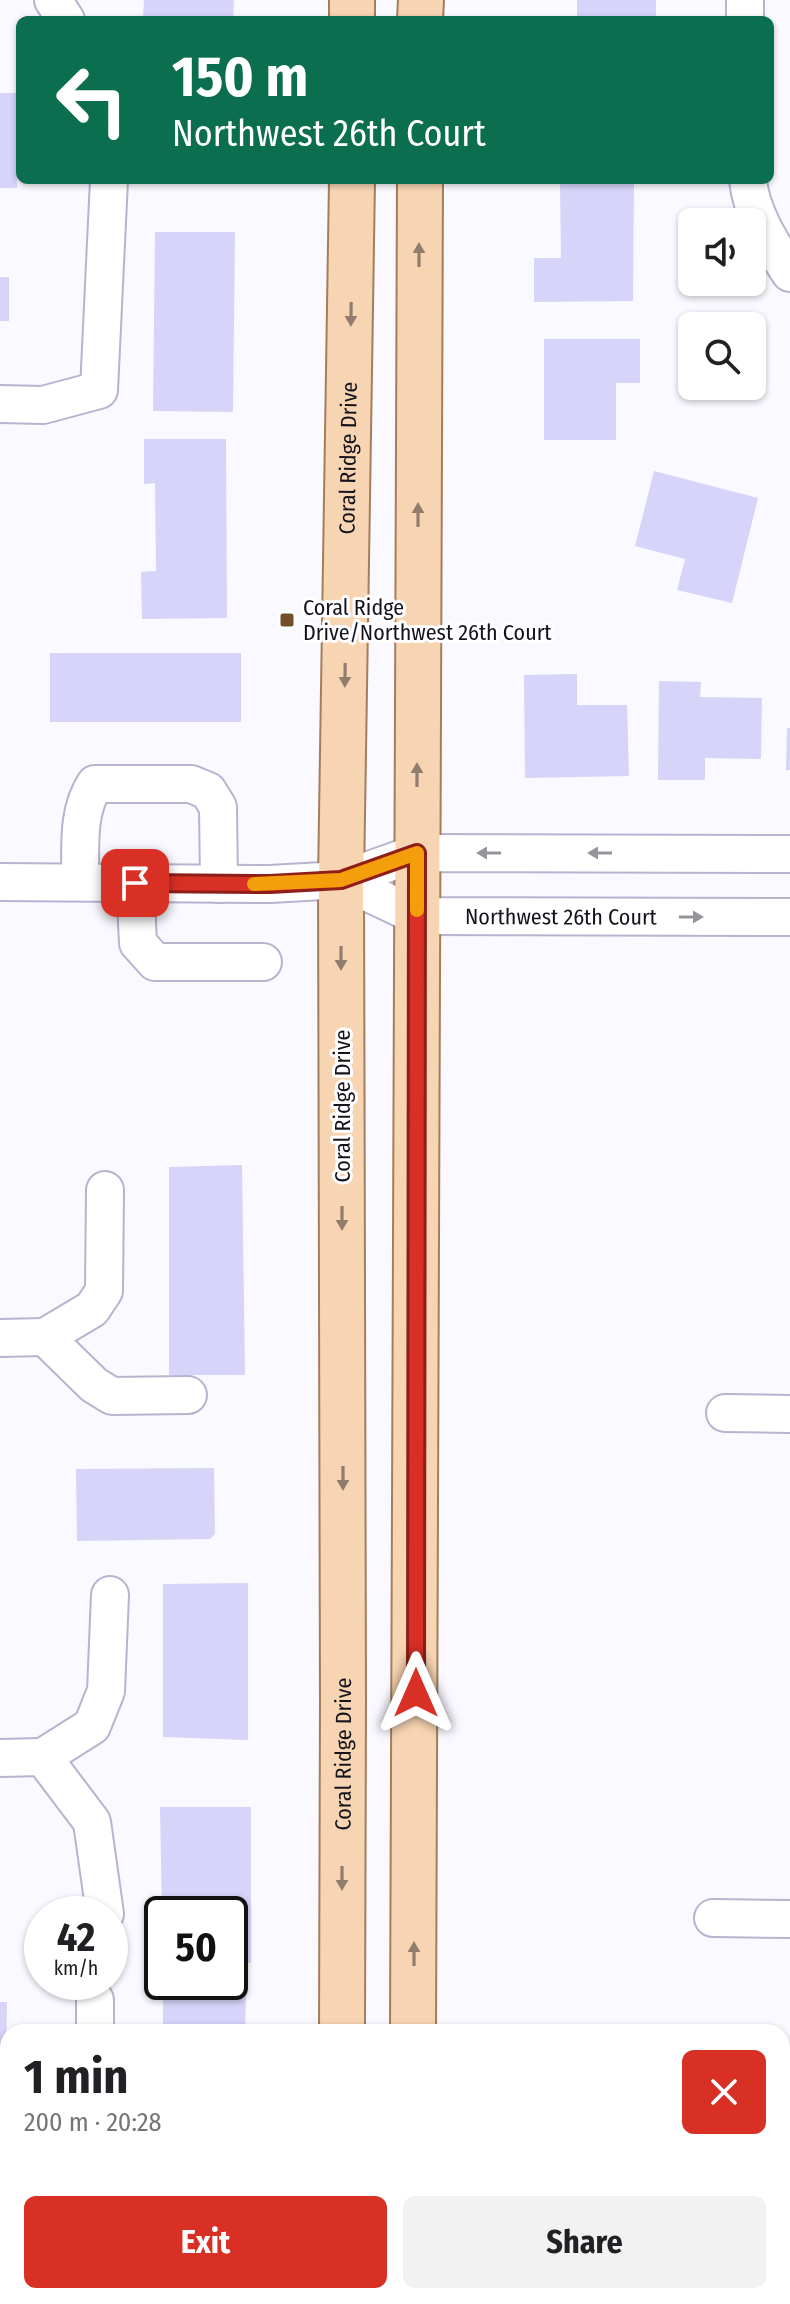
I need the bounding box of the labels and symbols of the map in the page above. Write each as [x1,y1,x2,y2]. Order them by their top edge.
one-way arrow [413,242,425,267]
one-way arrow [345,302,357,327]
street label: Coral Ridge Drive [333,381,363,535]
one-way arrow [412,502,424,527]
place label: Coral Ridge Drive/Northwest 26th Court [303,594,552,646]
marker: Coral Ridge Drive/Northwest 26th Court [278,611,296,629]
one-way arrow [339,663,351,688]
one-way arrow [411,762,423,787]
one-way arrow [476,847,501,859]
one-way arrow [587,847,612,859]
pin [101,849,169,917]
street label: Northwest 26th Court [465,903,658,931]
one-way arrow [679,911,704,923]
one-way arrow [335,946,348,971]
street label: Coral Ridge Drive [329,1030,356,1182]
one-way arrow [336,1206,348,1231]
one-way arrow [337,1466,349,1491]
position arrow [374,1651,458,1735]
street label: Coral Ridge Drive [330,1678,357,1830]
one-way arrow [336,1866,349,1891]
speed limit sign: 50 [144,1896,248,2000]
one-way arrow [408,1941,420,1966]

